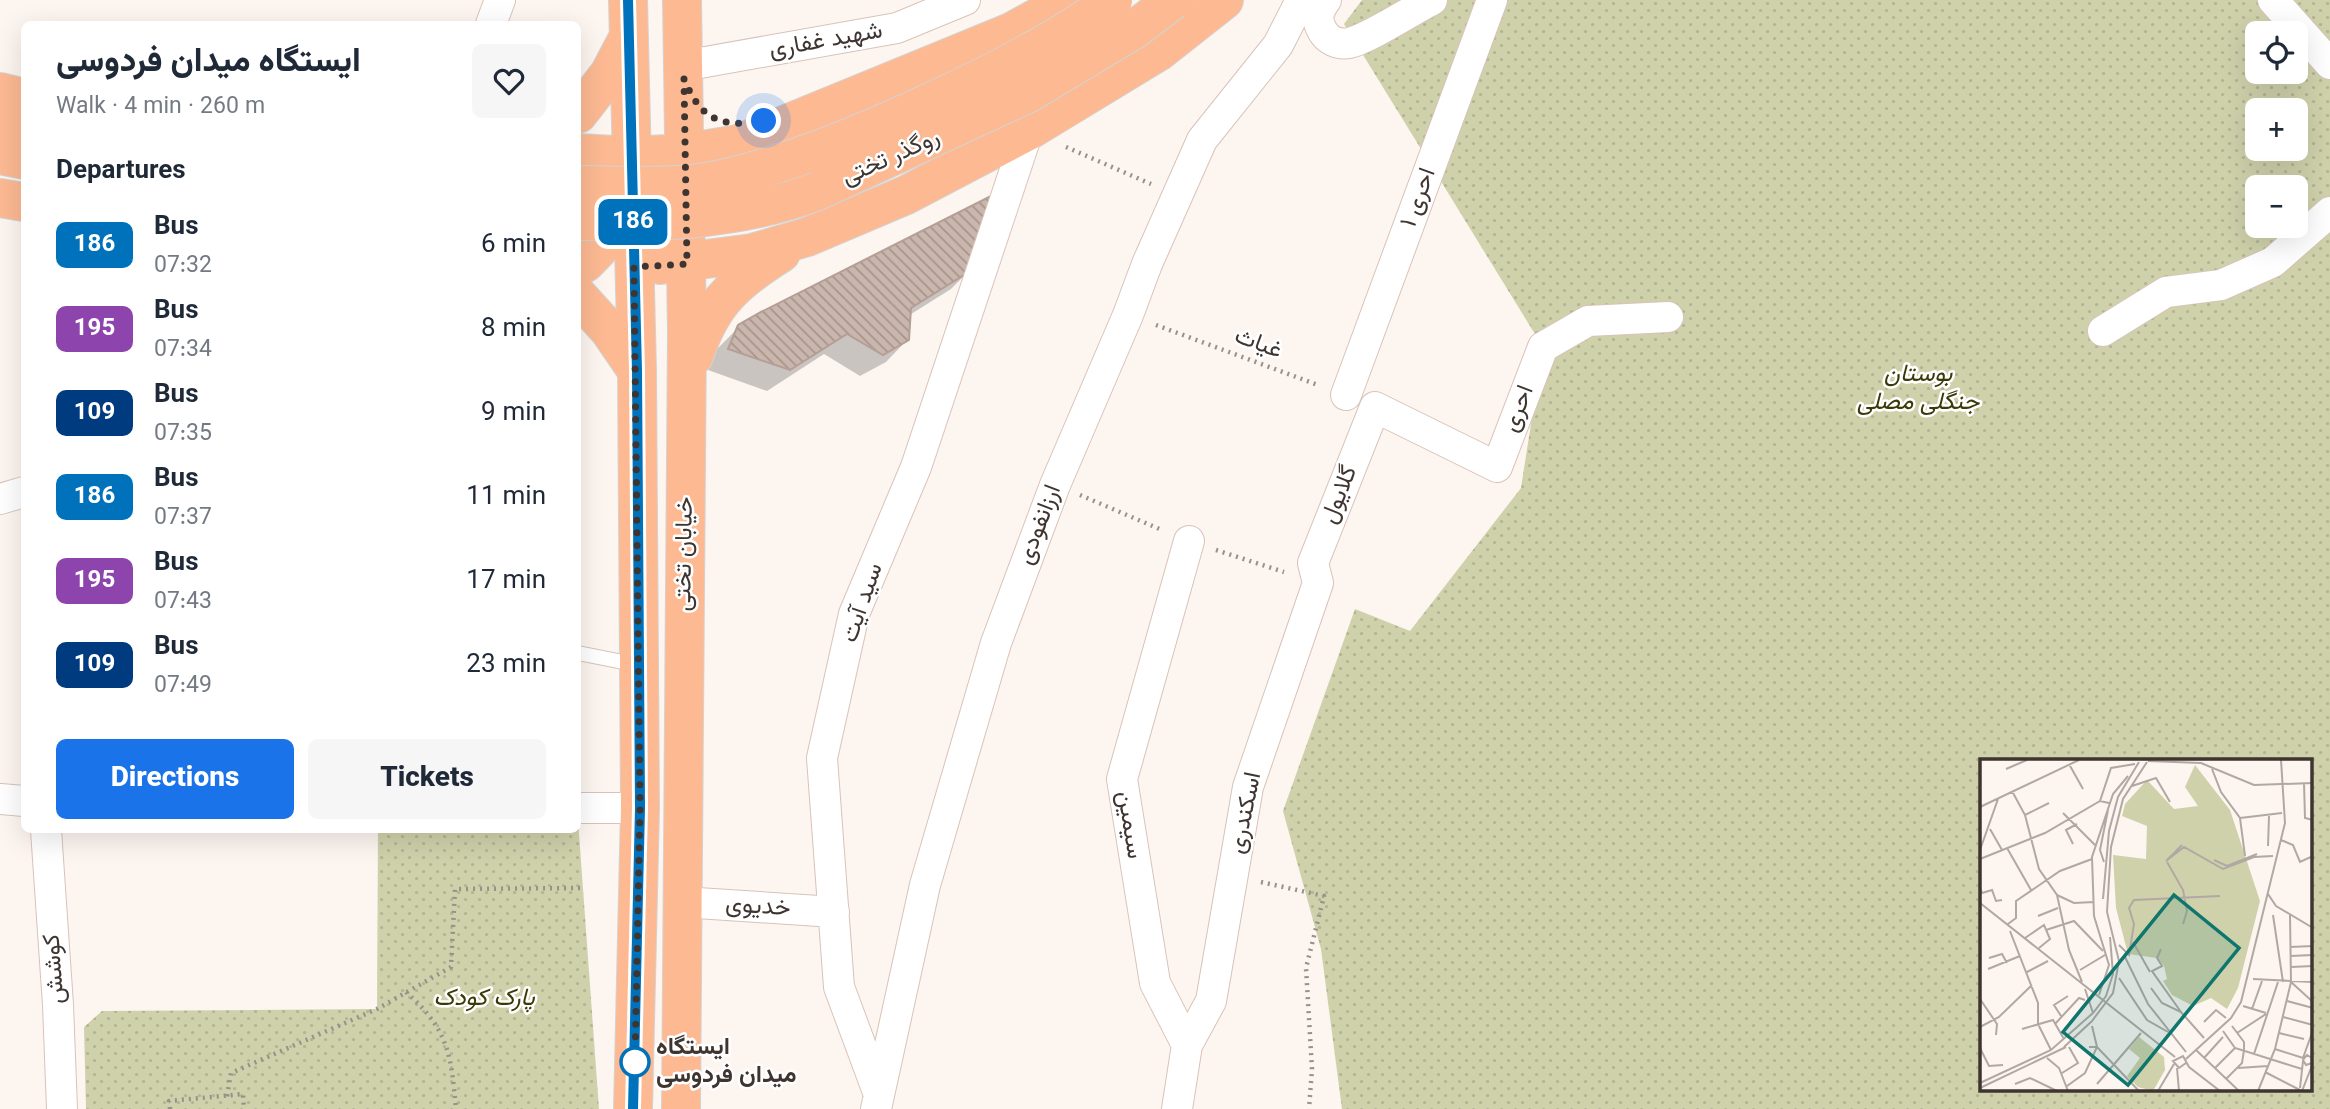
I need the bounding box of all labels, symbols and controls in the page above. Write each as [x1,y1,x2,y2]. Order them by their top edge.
street label: شهید غفاری [766,12,886,70]
map controls [2245,21,2308,238]
button: locate [2245,21,2308,84]
text: ایستگاه میدان فردوسی [56,37,361,89]
button: heart [472,44,546,118]
text: Walk · 4 min · 260 m [56,89,265,125]
button: + [2245,98,2308,161]
your location [746,103,781,138]
street label: روگذر تختی [836,119,946,197]
text: Departures [56,151,186,192]
street label: احری ۱ [1391,163,1447,233]
button: − [2245,175,2308,238]
line badge: 186 [593,199,673,245]
text: 186 [612,203,654,241]
text: Bus [154,207,199,248]
text: 6 min [481,225,546,266]
text: 186 [74,226,115,264]
text: 07:32 [154,248,212,284]
text: Bus [154,291,199,332]
text: 8 min [481,309,546,350]
text: 195 [74,310,115,348]
street label: غیاث [1229,318,1287,370]
text: 07:34 [154,332,212,368]
park label: بوستان جنگلی مصلی [1857,356,1980,422]
text: Bus [154,375,199,416]
street label: احری [1493,380,1545,438]
text: 9 min [481,393,546,434]
text: 109 [74,394,115,432]
text: 07:35 [154,416,212,452]
text: Bus [154,459,199,500]
street label: گلایول [1311,460,1369,530]
text: 11 min [466,477,546,518]
text: 186 [74,478,115,516]
street label: ارزانفودی [1007,479,1073,571]
street label: خیابان تختی [665,496,705,612]
text: 07:37 [154,500,212,536]
text: Bus [154,543,199,584]
street label: سید آیت [832,558,894,648]
text: 17 min [466,561,546,602]
text: 195 [74,562,115,600]
text: 07:43 [154,584,212,620]
text: Bus [154,627,199,668]
text: 23 min [466,645,546,686]
text: 109 [74,646,115,684]
text: 07:49 [154,668,212,704]
button: Directions [56,739,294,819]
button: Tickets [308,739,546,819]
inset map [1980,759,2312,1092]
street label: اسکندری [1219,769,1273,857]
street label: سیمین [1105,788,1153,862]
street label: خدیوی [724,886,792,928]
street label: کوشش [34,933,76,1005]
park label: پارک کودک [434,980,535,1018]
place label: ایستگاه میدان فردوسی [656,1029,797,1095]
marker: ایستگاه میدان فردوسی [620,1047,650,1077]

